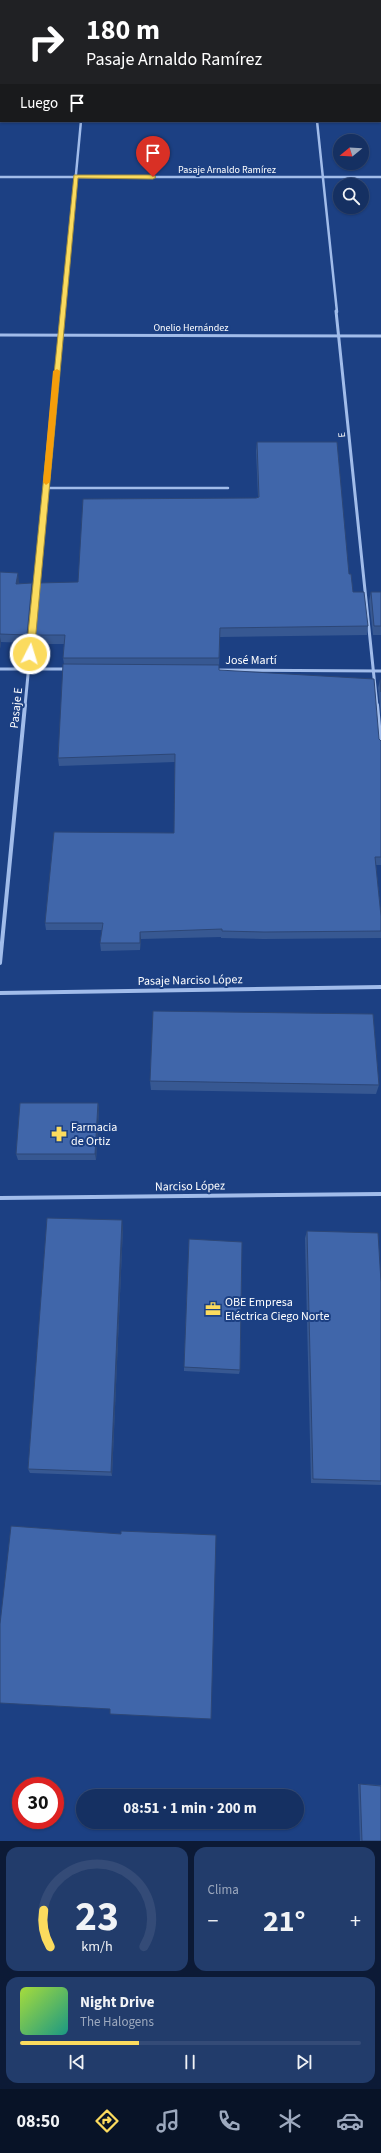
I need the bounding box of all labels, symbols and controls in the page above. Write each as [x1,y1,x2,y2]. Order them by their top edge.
text: 180 m [86,10,160,50]
icon: right [20,16,72,68]
text: Pasaje Arnaldo Ramírez [86,47,262,72]
icon: arrive [66,92,88,114]
text: Luego [20,93,58,114]
north arrow [333,134,369,170]
map controls [333,134,369,214]
pin [136,136,170,177]
icon: arrive [142,142,164,164]
street label: Pasaje Arnaldo Ramírez [178,163,276,177]
button: search [333,178,369,214]
street label: Onelio Hernández [153,321,229,335]
street label: E [335,432,349,438]
position arrow [9,633,51,675]
street label: José Martí [225,652,278,669]
street label: Pasaje E [6,687,27,729]
street label: Pasaje Narciso López [137,971,243,990]
place label: Farmacia de Ortiz [71,1119,117,1150]
pharmacy icon: Farmacia de Ortiz [50,1125,68,1143]
street label: Narciso López [155,1177,225,1196]
place label: OBE Empresa Eléctrica Ciego Norte [225,1294,329,1325]
office icon: OBE Empresa Eléctrica Ciego Norte [204,1300,222,1318]
speed limit sign: 30 [12,1777,64,1829]
text: 08:51 · 1 min · 200 m [123,1798,257,1819]
text: Clima [208,1881,239,1899]
text: 23 [75,1887,119,1947]
text: 21° [263,1900,306,1943]
text: − [208,1905,218,1937]
text: + [350,1905,361,1937]
text: km/h [81,1936,113,1957]
text: Night Drive [80,1992,155,2013]
text: The Halogens [80,2013,154,2031]
icon: previous [66,2051,88,2073]
icon: pause [179,2051,201,2073]
icon: next [293,2051,315,2073]
icon: directions [93,2107,121,2135]
icon: music [154,2107,182,2135]
icon: phone [215,2107,243,2135]
icon: climate [276,2107,304,2135]
icon: car [336,2107,364,2135]
text: 08:50 [16,2109,60,2134]

